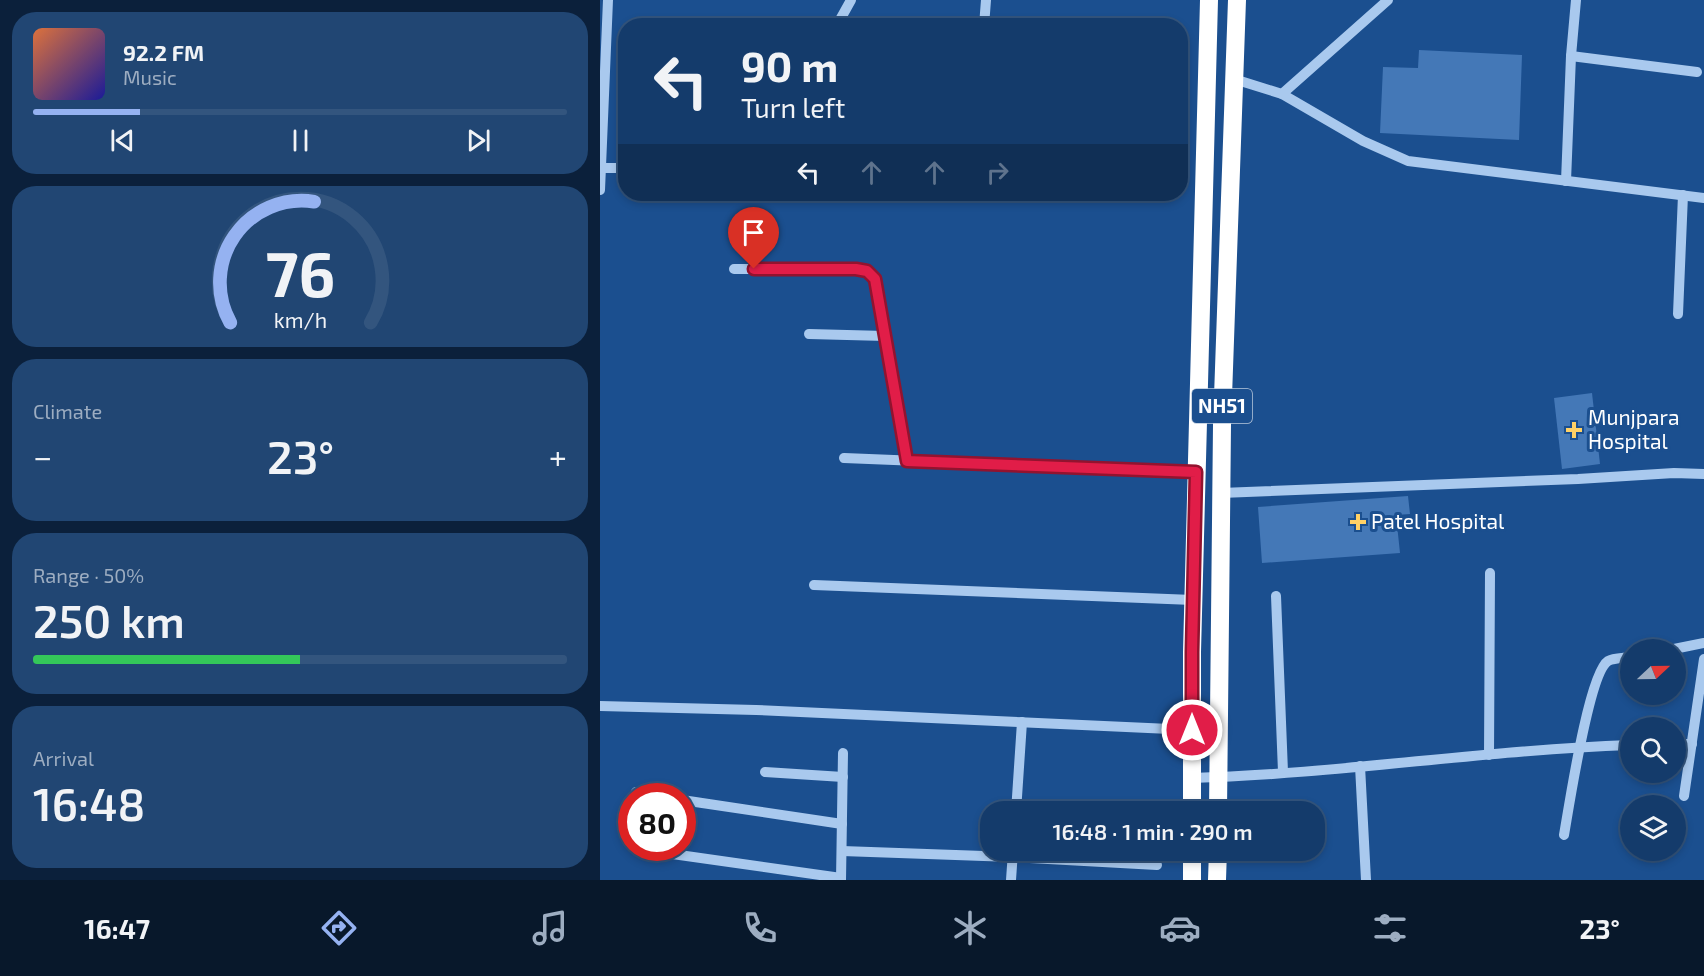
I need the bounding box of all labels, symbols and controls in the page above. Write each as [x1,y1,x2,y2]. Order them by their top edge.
text: 92.2 FM [123,39,204,65]
text: 90 m [741,40,838,90]
icon: left [642,42,720,120]
text: Music [123,65,177,89]
text: Turn left [741,91,845,123]
icon: previous [106,124,139,157]
icon: pause [284,124,317,157]
icon: next [462,124,495,157]
icon: left [792,156,825,189]
icon: ahead [855,156,888,189]
icon: ahead [918,156,951,189]
icon: right [981,156,1014,189]
pin [728,207,779,269]
icon: arrive [737,216,770,249]
text: 76 [265,236,335,311]
text: km/h [273,308,327,333]
road number: NH51 [1192,389,1252,423]
text: Climate [33,399,102,423]
place label: Munjpara Hospital [1588,404,1680,453]
marker: Munjpara Hospital [1565,421,1583,439]
text: 23° [267,429,334,483]
text: − [33,436,52,476]
text: + [549,436,567,476]
place label: Patel Hospital [1371,508,1505,533]
marker: Patel Hospital [1349,513,1367,531]
text: Range · 50% [33,563,144,587]
text: 250 km [33,593,185,647]
north arrow [1620,639,1686,705]
map controls [1620,639,1686,861]
position arrow [1160,698,1224,762]
button: search [1620,717,1686,783]
text: Arrival [33,746,94,770]
text: 16:48 [33,776,145,830]
speed limit sign: 80 [618,783,696,861]
button: layers [1620,795,1686,861]
text: 16:48 · 1 min · 290 m [1052,818,1253,844]
icon: directions [318,907,360,949]
icon: music [529,907,571,949]
icon: phone [739,907,781,949]
icon: climate [949,907,991,949]
icon: car [1159,907,1201,949]
icon: filters [1369,907,1411,949]
text: 16:47 [84,912,150,944]
text: 23° [1580,912,1620,944]

